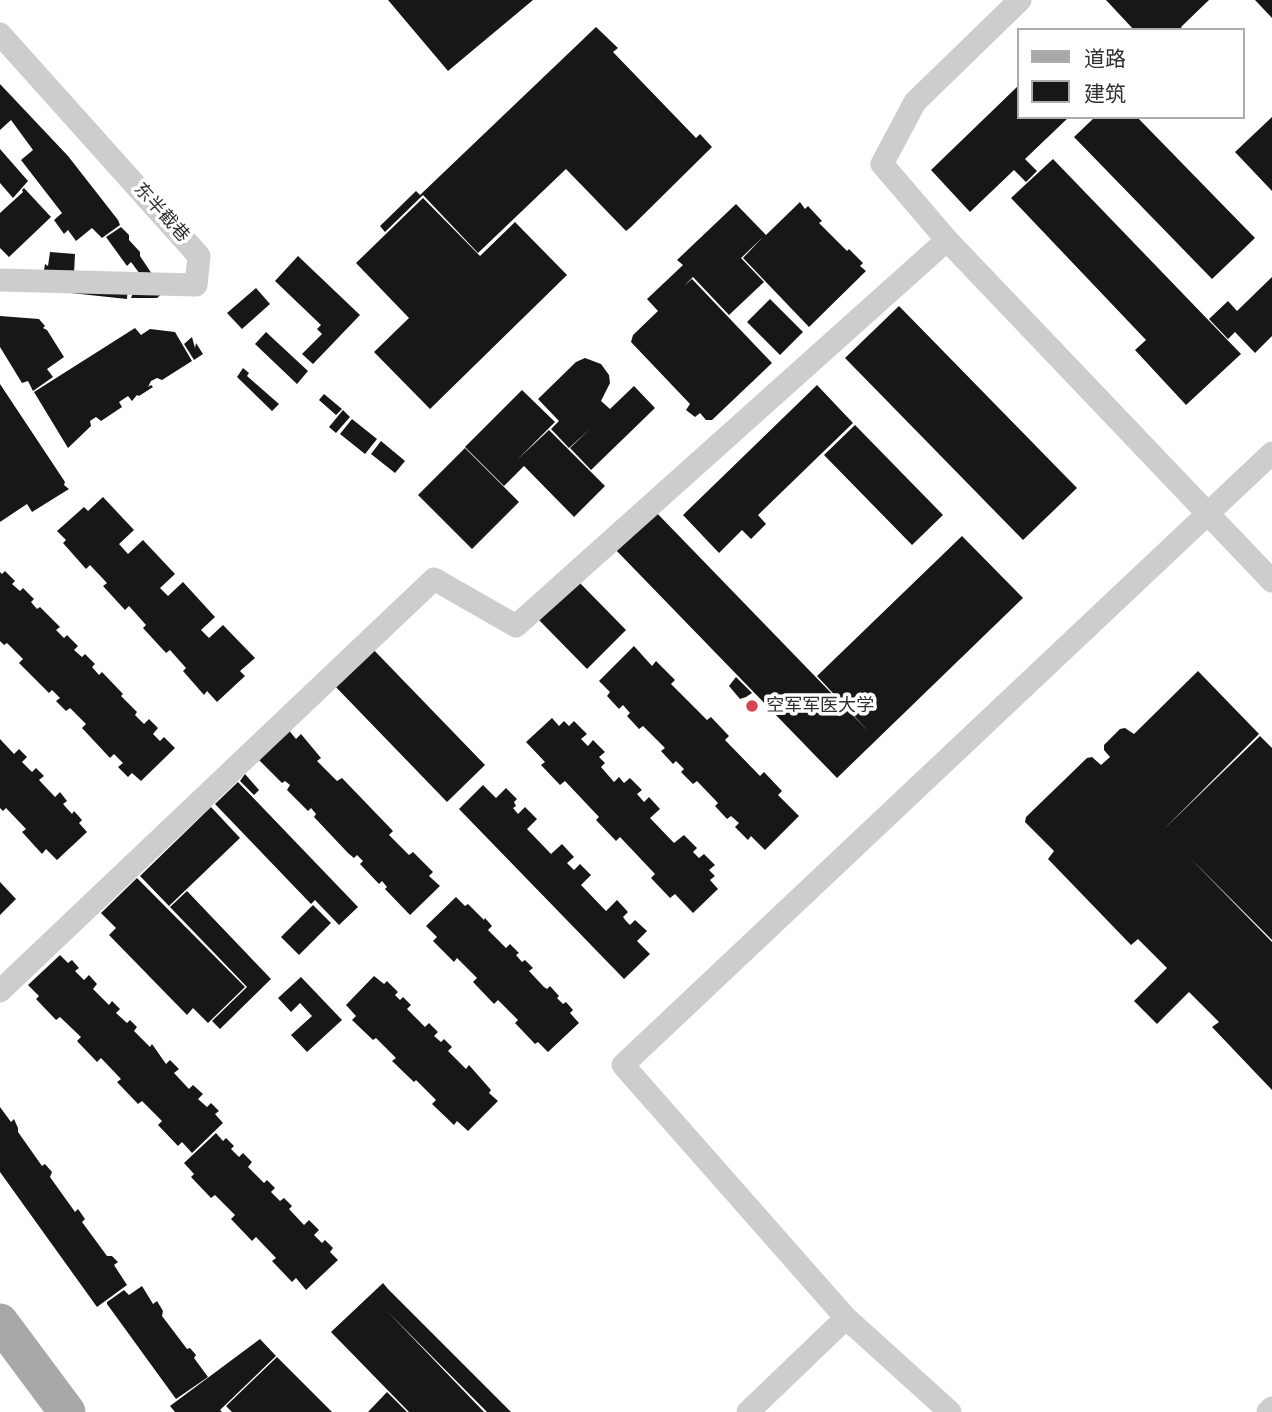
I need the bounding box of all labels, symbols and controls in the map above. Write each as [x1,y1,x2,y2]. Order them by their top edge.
legend [1016,28,1244,119]
text: 道路 [1084,47,1126,71]
text: 建筑 [1084,82,1126,106]
street label: 东半截巷 [129,179,193,247]
place label: 空军军医大学 [766,695,874,717]
marker: 空军军医大学 [744,698,760,714]

